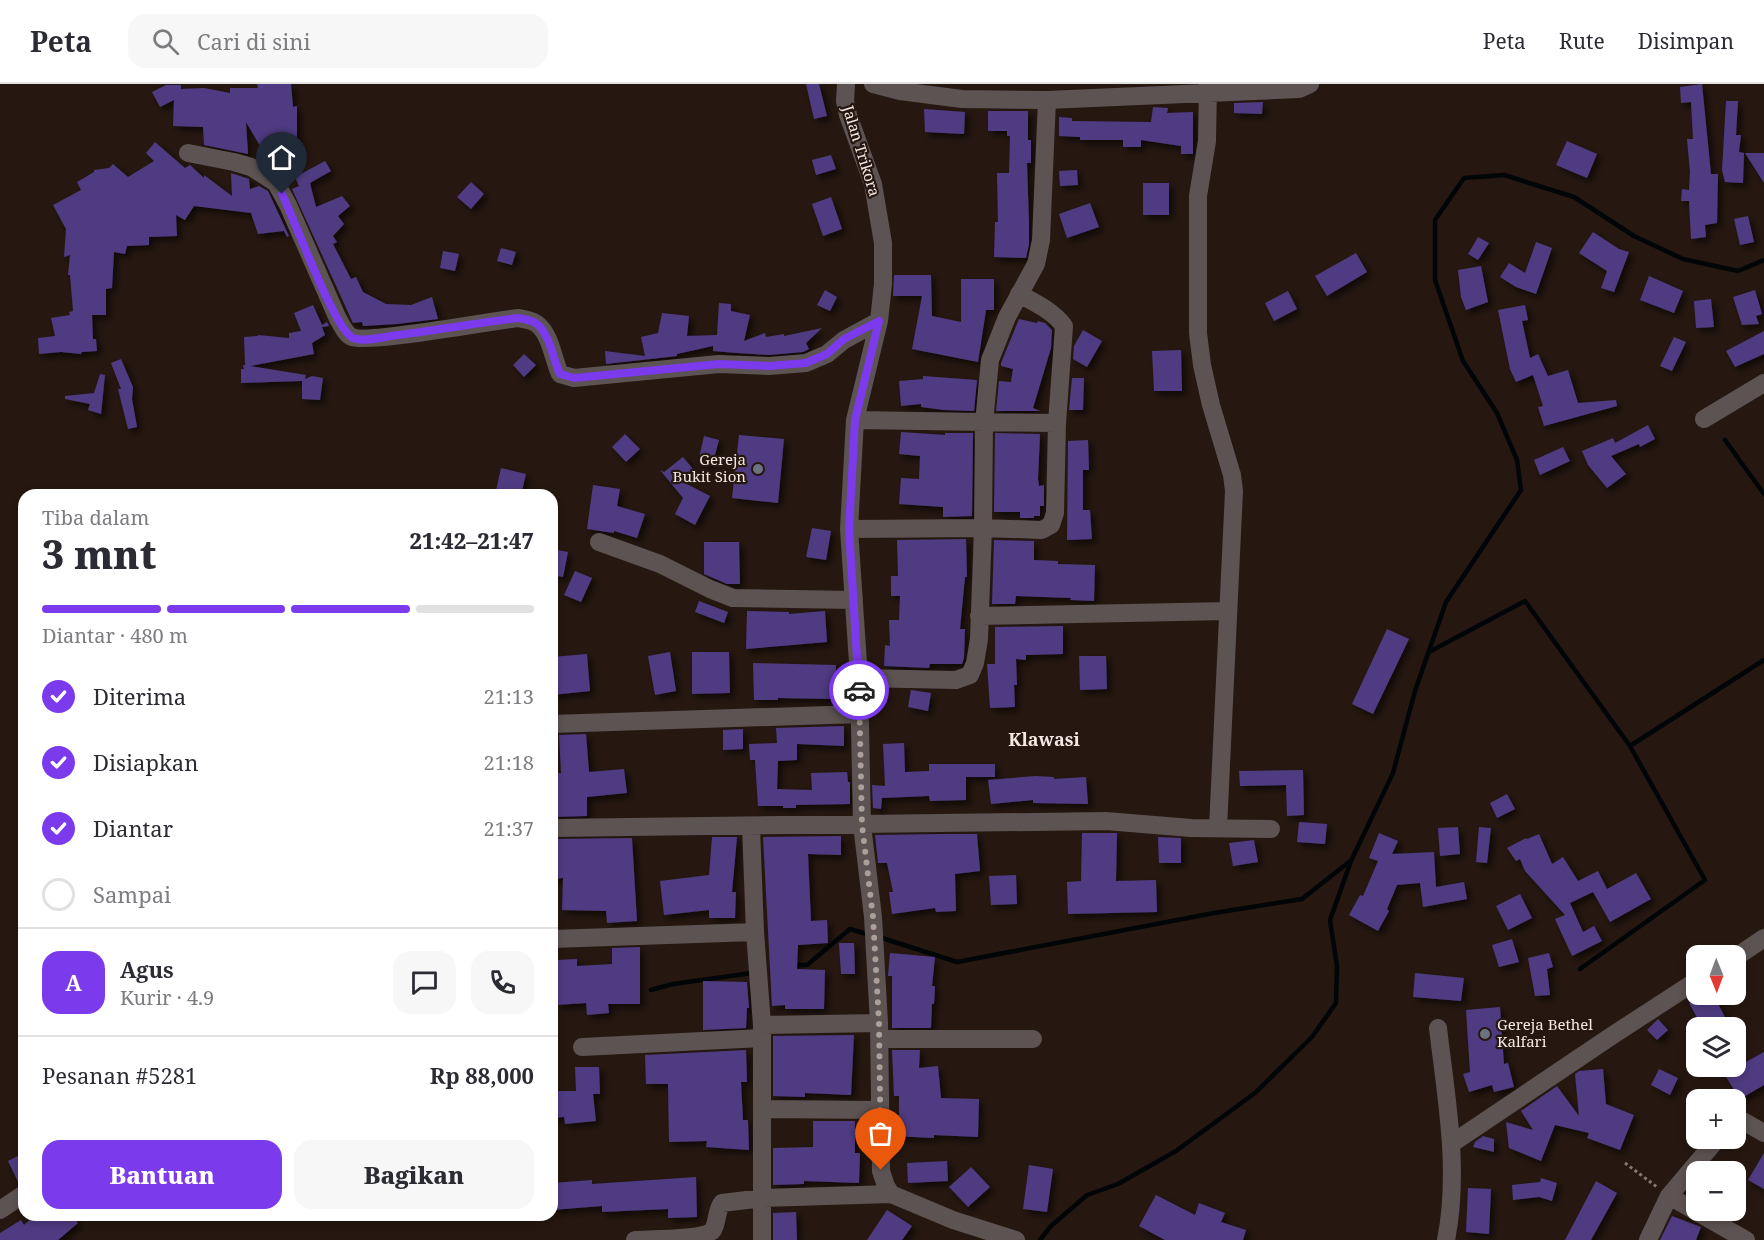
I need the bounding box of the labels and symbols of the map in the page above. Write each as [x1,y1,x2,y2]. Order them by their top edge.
street label: Jalan Trikora [838,102,885,199]
pin [256,132,307,194]
place label: Gereja Bukit Sion [673,449,746,486]
marker: Gereja Bukit Sion [751,462,765,476]
courier [829,660,889,720]
district label: Klawasi [1008,727,1080,751]
north arrow [1686,945,1746,1005]
place label: Gereja Bethel Kalfari [1497,1014,1593,1051]
marker: Gereja Bethel Kalfari [1478,1027,1492,1041]
pin [855,1108,906,1170]

